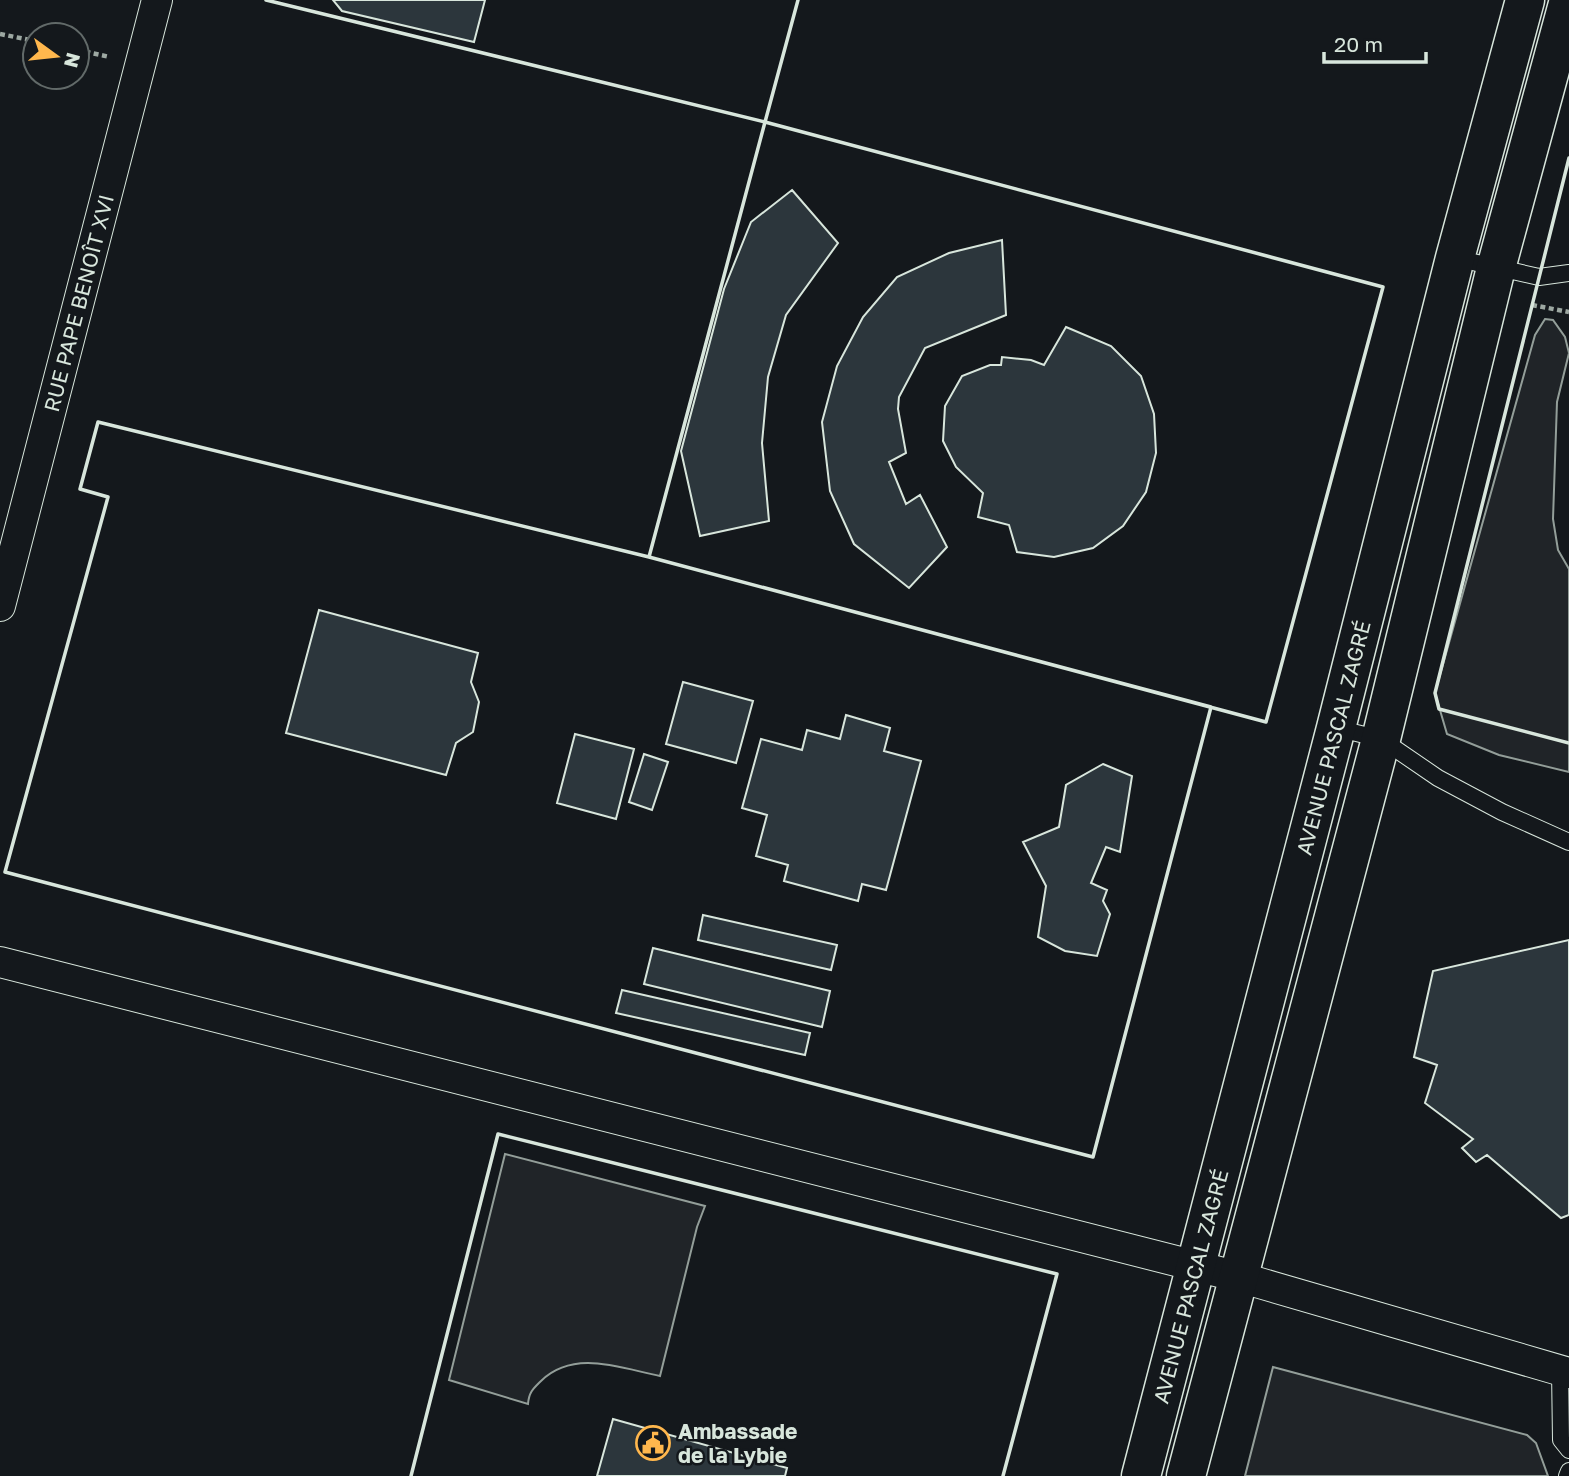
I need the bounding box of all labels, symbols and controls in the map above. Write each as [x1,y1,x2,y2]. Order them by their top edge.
north arrow [21,21,91,91]
scale bar [1324,21,1426,65]
text: 20 m [1334,31,1383,57]
text: N [60,51,86,70]
street label: RUE PAPE BENOÎT XVI [38,192,119,414]
street label: AVENUE PASCAL ZAGRÉ [1290,618,1376,858]
street label: AVENUE PASCAL ZAGRÉ [1147,1166,1233,1406]
place label: Ambassade de la Lybie [678,1418,797,1468]
public building icon: Ambassade de la Lybie [634,1424,672,1462]

